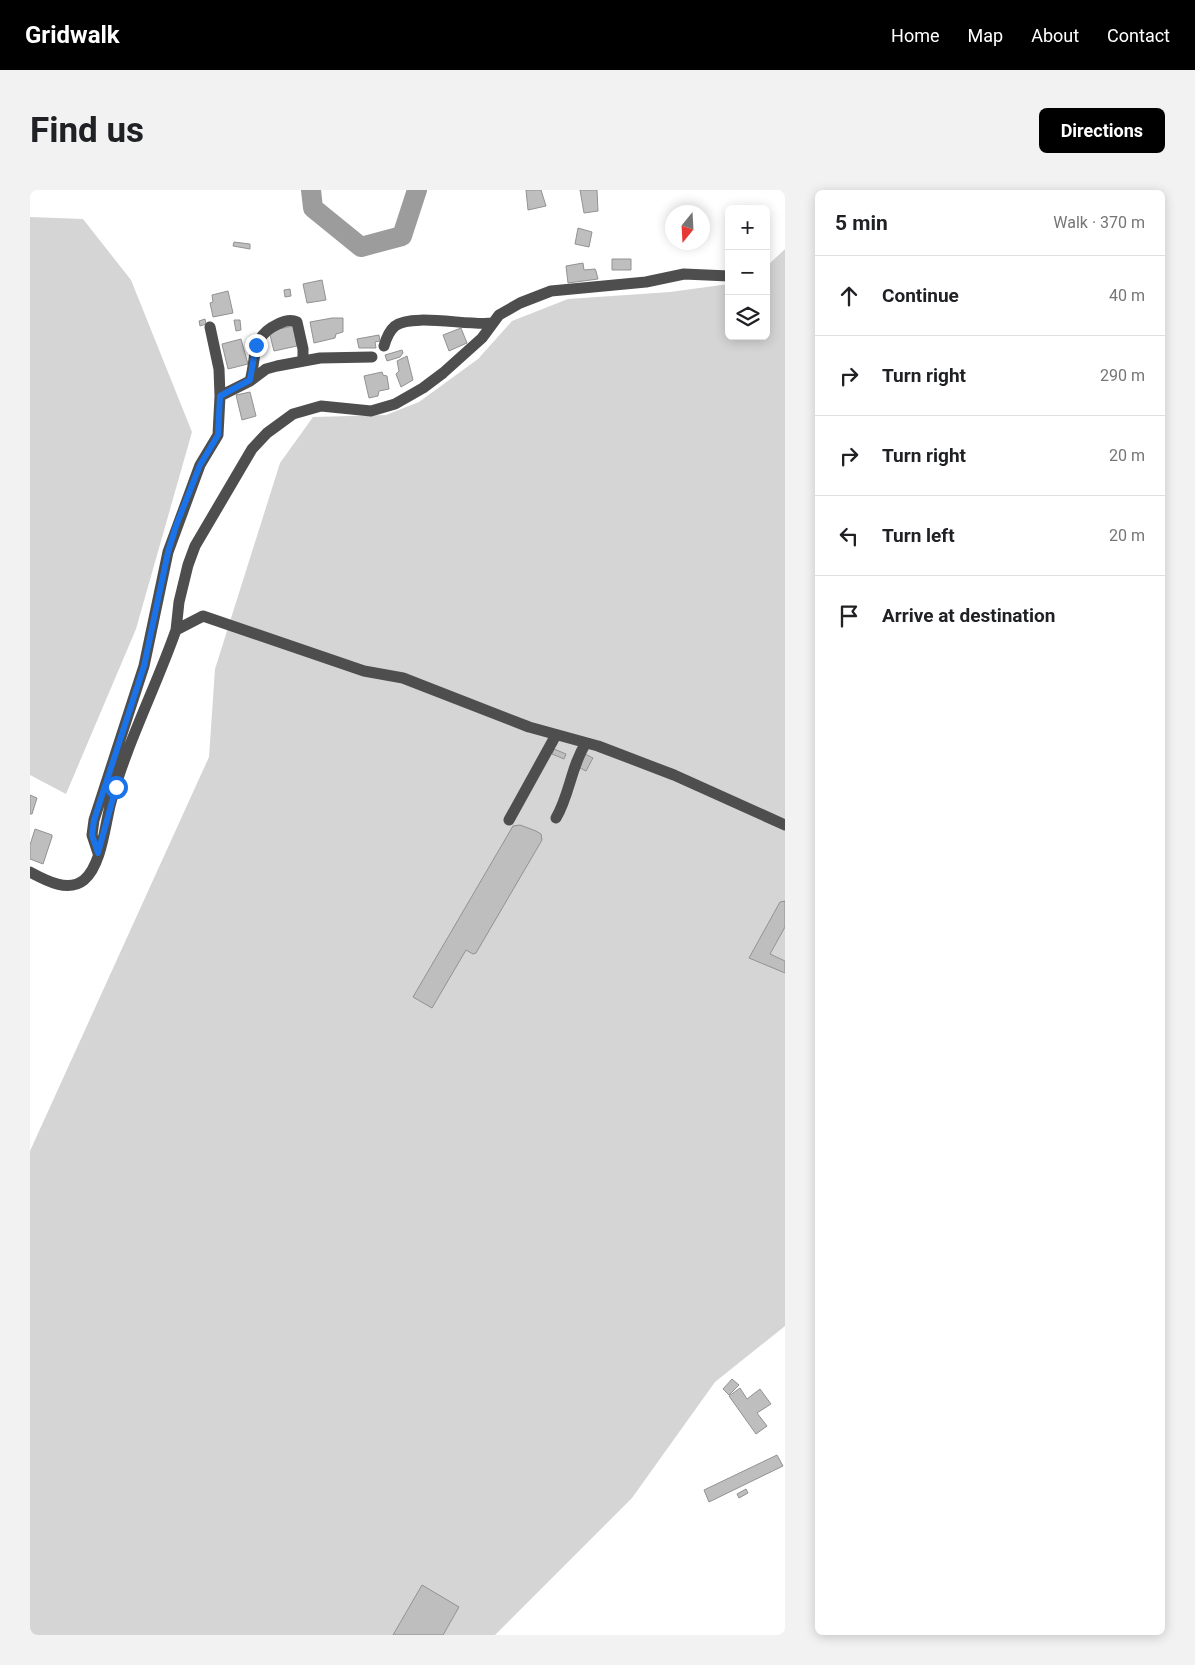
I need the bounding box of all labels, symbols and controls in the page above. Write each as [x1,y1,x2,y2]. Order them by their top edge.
text: Gridwalk [25,21,120,49]
text: Home [891,25,940,46]
text: Map [968,25,1003,46]
text: About [1031,25,1079,46]
text: Contact [1107,25,1170,46]
button: Directions [1039,108,1165,153]
text: Find us [30,110,144,151]
north arrow [665,205,710,250]
map controls [725,205,770,340]
button: + [725,205,770,250]
text: 5 min [835,211,888,235]
text: Walk · 370 m [1053,213,1145,232]
button: − [725,250,770,295]
icon: ahead [835,282,863,310]
text: Continue [882,284,959,307]
text: 40 m [1109,286,1145,305]
button: layers [725,295,770,340]
route end [245,334,268,357]
icon: right [835,362,863,390]
text: Turn right [882,364,966,387]
text: 290 m [1100,366,1145,385]
icon: right [835,442,863,470]
text: Turn right [882,444,966,467]
text: 20 m [1109,446,1145,465]
icon: left [835,522,863,550]
text: Turn left [882,524,955,547]
text: 20 m [1109,526,1145,545]
icon: arrive [835,602,863,630]
text: Arrive at destination [882,604,1055,627]
route start [105,776,128,799]

